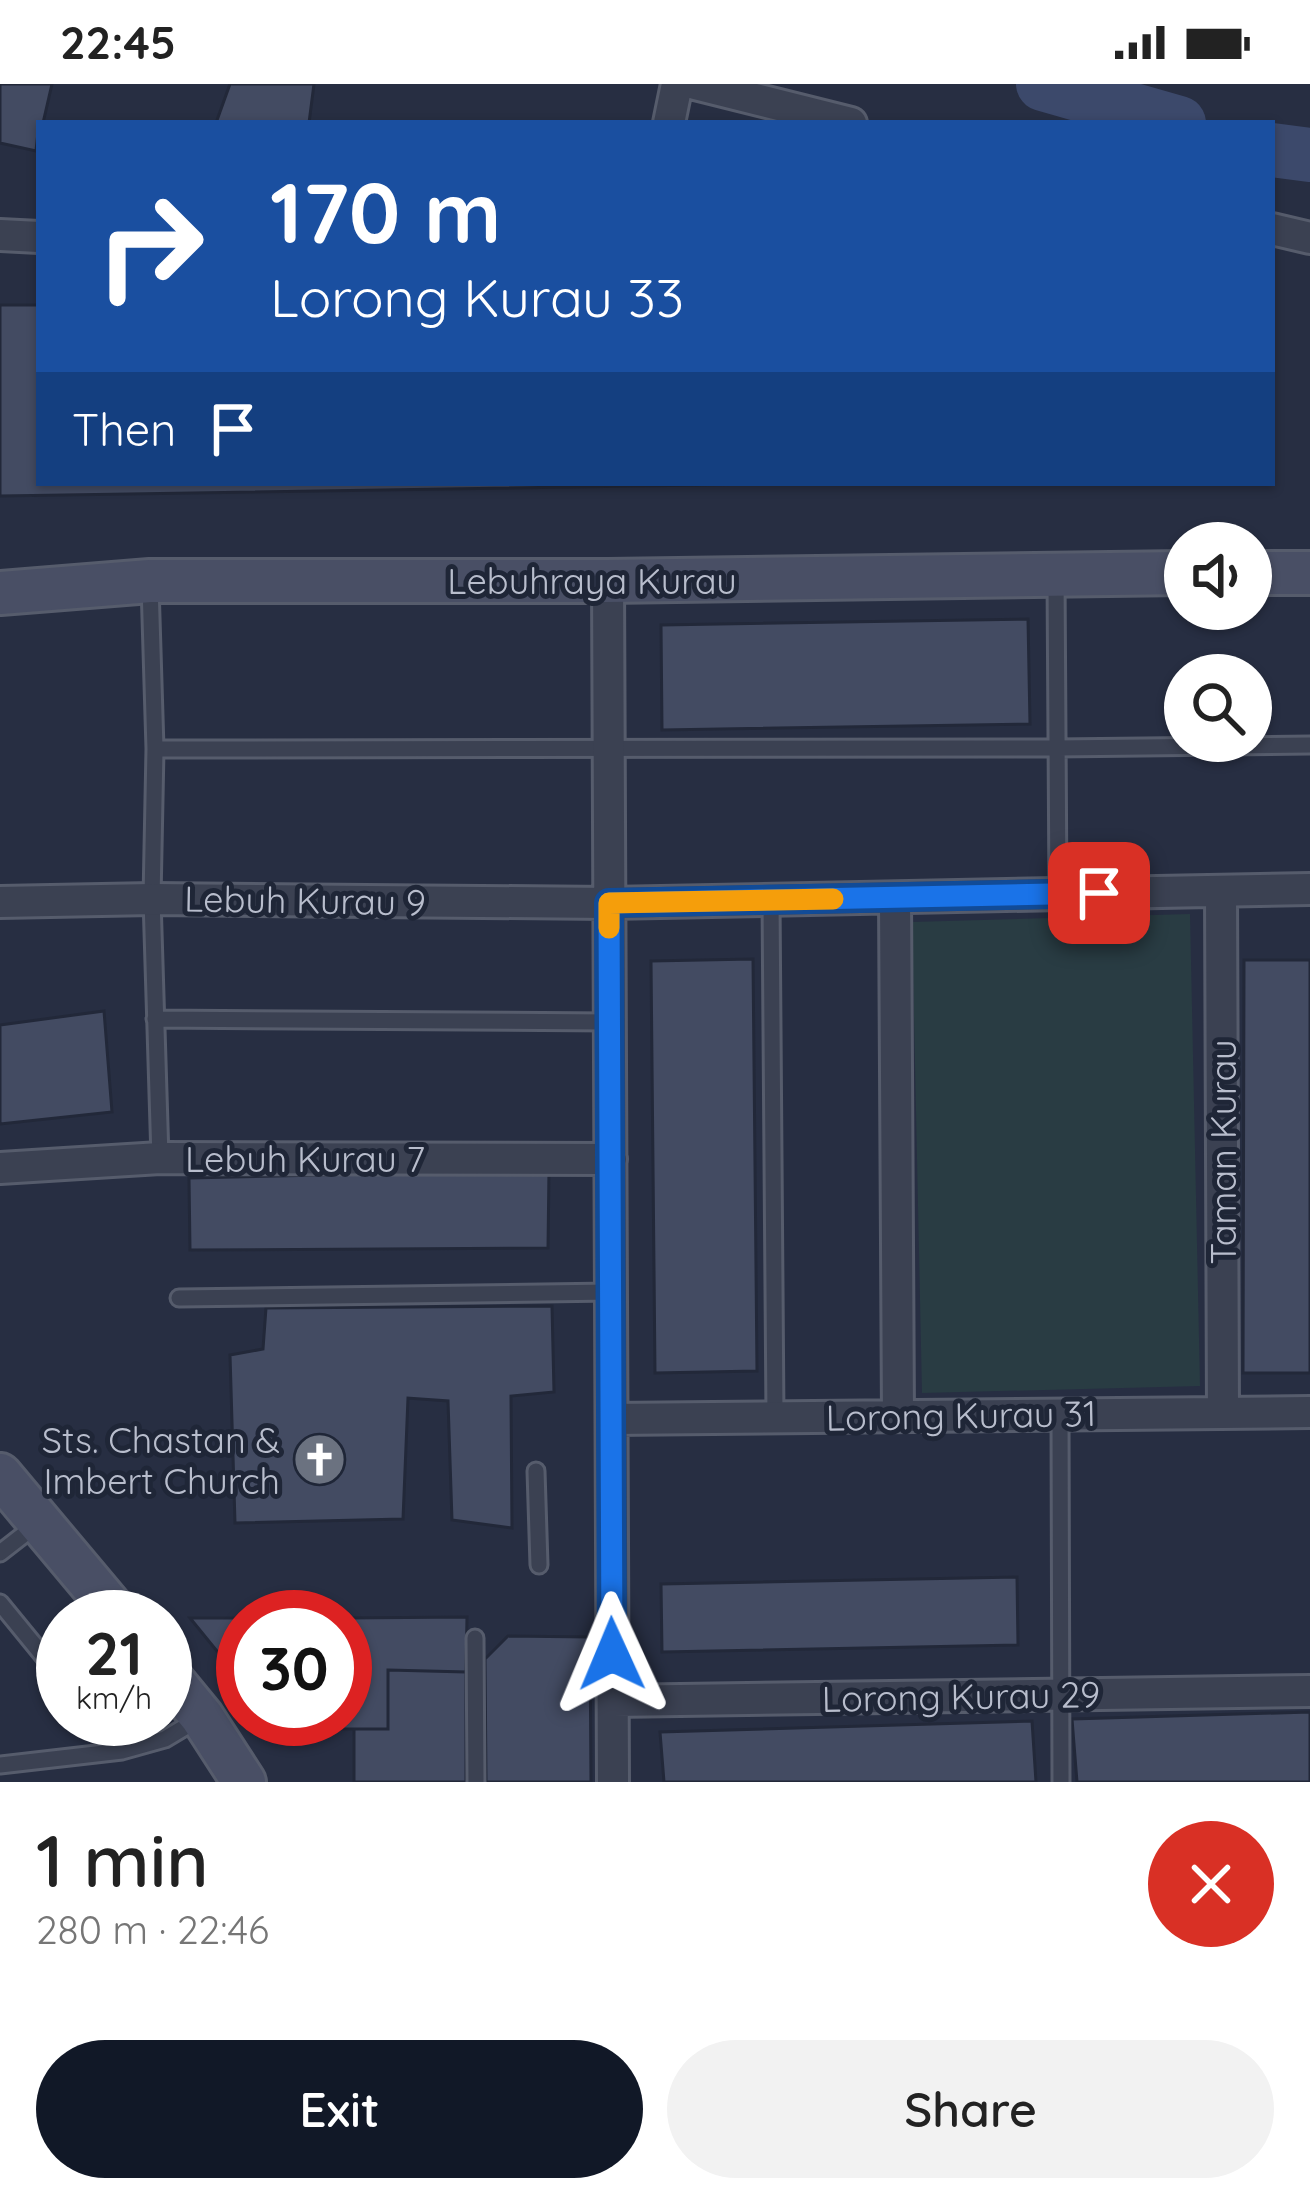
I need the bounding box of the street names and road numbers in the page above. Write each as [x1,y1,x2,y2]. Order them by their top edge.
street label: Lebuhraya Kurau [447,558,737,603]
street label: Lebuh Kurau 9 [184,875,426,925]
street label: Taman Kurau [1200,1040,1245,1264]
street label: Lebuh Kurau 7 [185,1136,425,1181]
street label: Lorong Kurau 31 [825,1390,1097,1440]
street label: Lorong Kurau 29 [821,1671,1101,1721]

